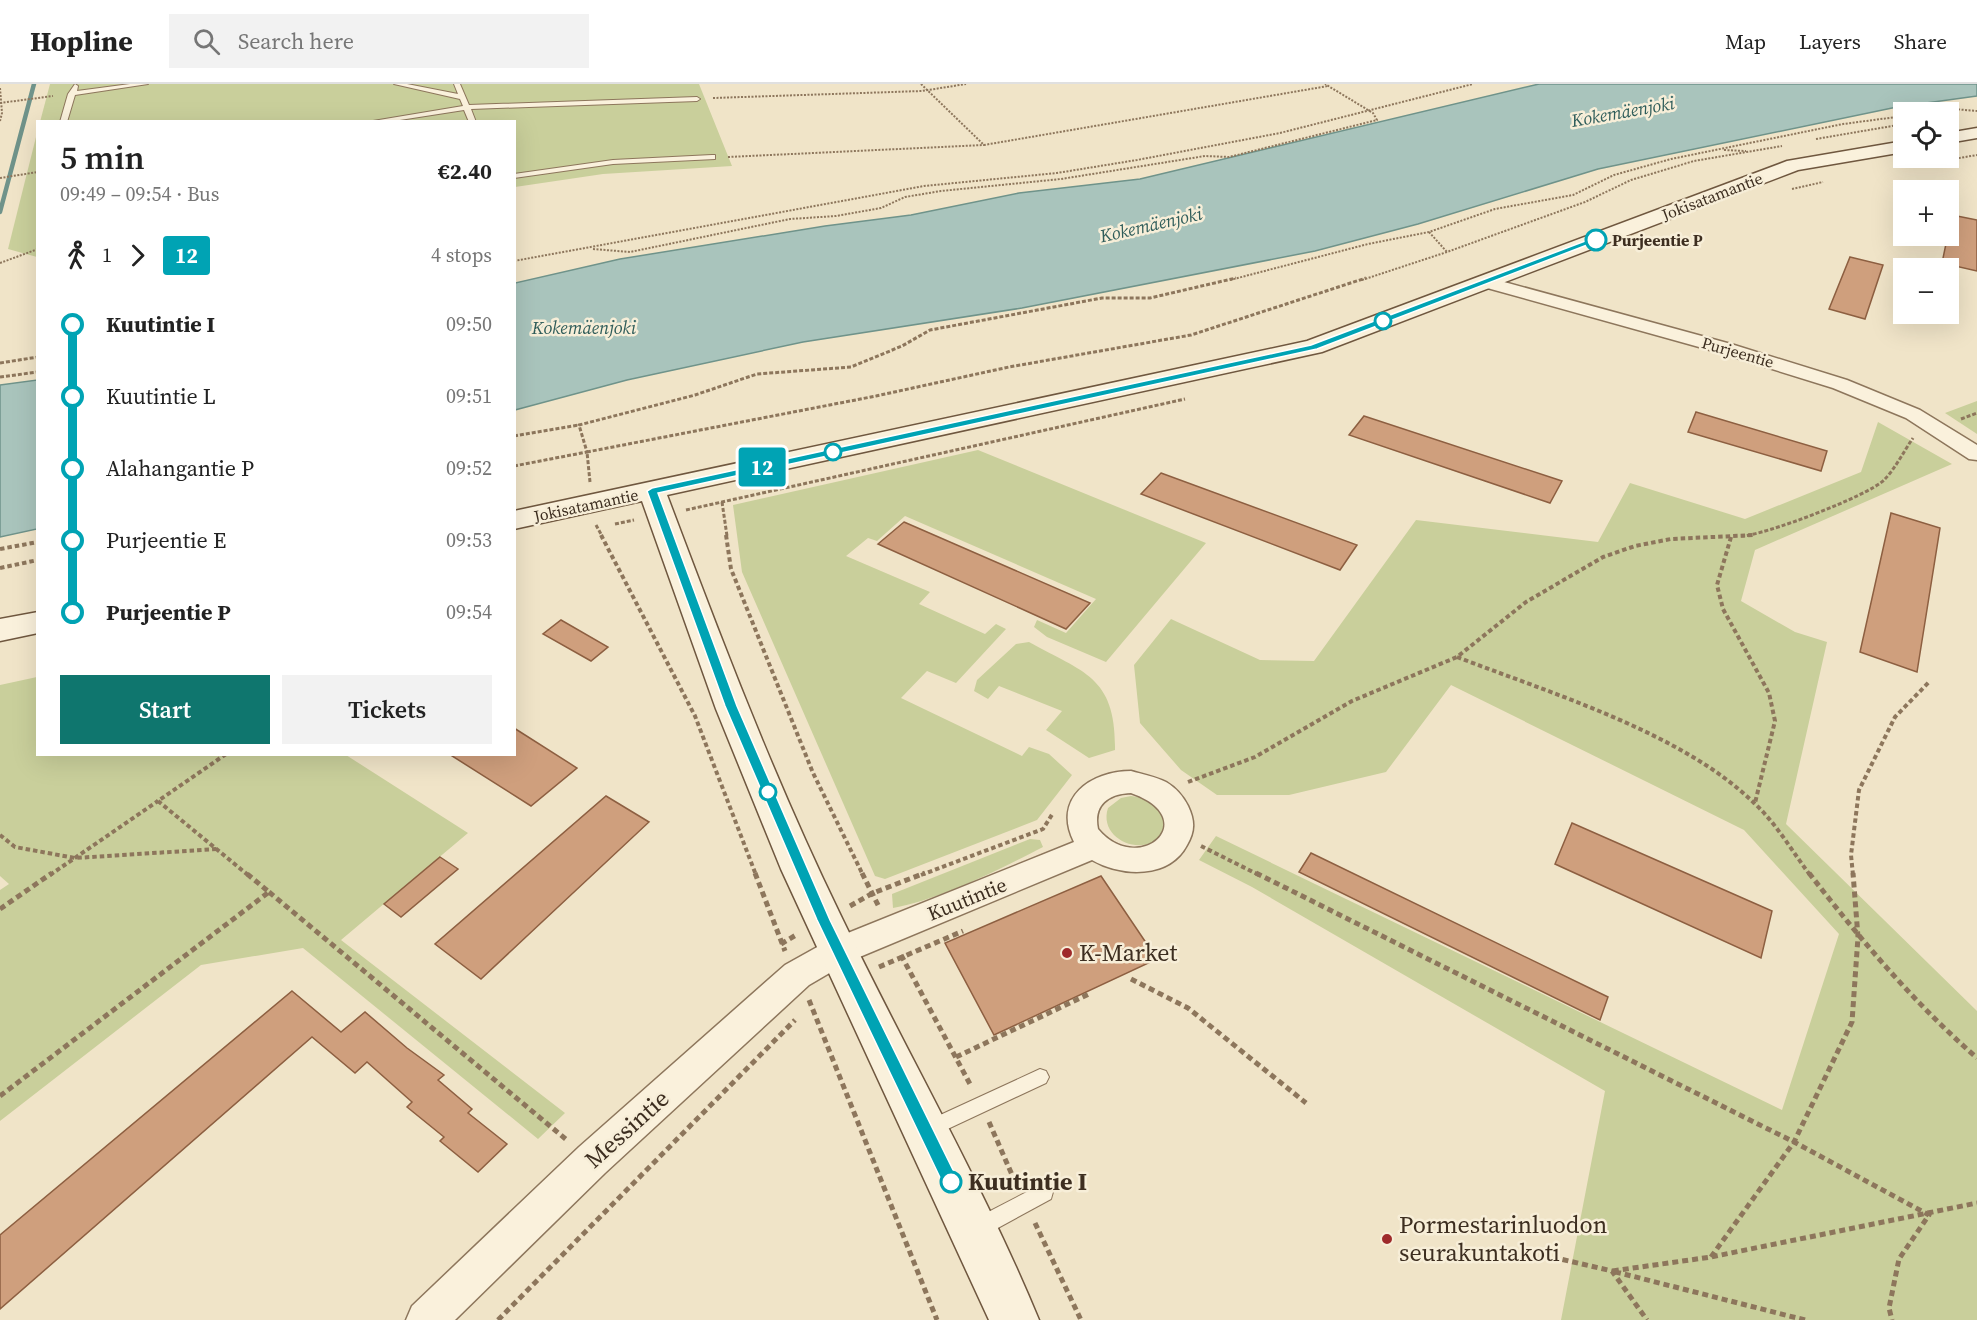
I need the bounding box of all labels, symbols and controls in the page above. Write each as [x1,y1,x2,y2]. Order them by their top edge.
search box [169,14,589,68]
text: Hopline [30,22,133,60]
icon: search [190,25,223,58]
text: Search here [238,26,354,56]
text: Map [1725,27,1766,56]
text: Layers [1799,27,1861,56]
text: Share [1894,27,1947,56]
water label: Kokemäenjoki [1568,90,1677,133]
map controls [1893,102,1959,324]
button: locate [1893,102,1959,168]
text: 5 min [60,135,145,180]
text: €2.40 [438,156,492,186]
street label: Jokisatamantie [1657,167,1766,226]
text: 09:49 – 09:54 · Bus [60,180,219,208]
button: + [1893,180,1959,246]
water label: Kokemäenjoki [1096,200,1205,249]
marker: Purjeentie P [1585,229,1607,251]
place label: Purjeentie P [1612,229,1703,251]
icon: walk [60,239,93,272]
icon: forward [121,239,154,272]
text: 1 [102,241,112,269]
text: 12 [175,241,198,270]
text: 4 stops [431,241,492,269]
button: − [1893,258,1959,324]
text: Kuutintie I [106,309,215,339]
text: 09:50 [446,310,492,338]
unlabelled marker [1374,312,1392,330]
water label: Kokemäenjoki [531,315,637,340]
street label: Purjeentie [1699,331,1777,373]
text: Kuutintie L [106,381,216,411]
text: 09:51 [446,382,492,410]
unlabelled marker [824,443,842,461]
line badge: 12 [735,448,789,487]
text: Alahangantie P [106,453,254,483]
text: 12 [751,453,773,482]
text: 09:52 [446,454,492,482]
street label: Jokisatamantie [531,483,640,527]
text: Purjeentie E [106,525,226,555]
text: 09:53 [446,526,492,554]
text: Purjeentie P [106,597,231,627]
text: 09:54 [446,598,492,626]
button: Start [60,675,270,744]
button: Tickets [282,675,492,744]
unlabelled marker [759,783,777,801]
street label: Kuutintie [923,870,1011,928]
place label: K-Market [1079,936,1178,969]
marker: K-Market [1060,946,1074,960]
street label: Messintie [577,1082,676,1175]
place label: Kuutintie I [968,1165,1087,1198]
marker: Kuutintie I [940,1171,962,1193]
place label: Pormestarinluodon seurakuntakoti [1399,1208,1607,1269]
marker: Pormestarinluodon seurakuntakoti [1380,1232,1394,1246]

